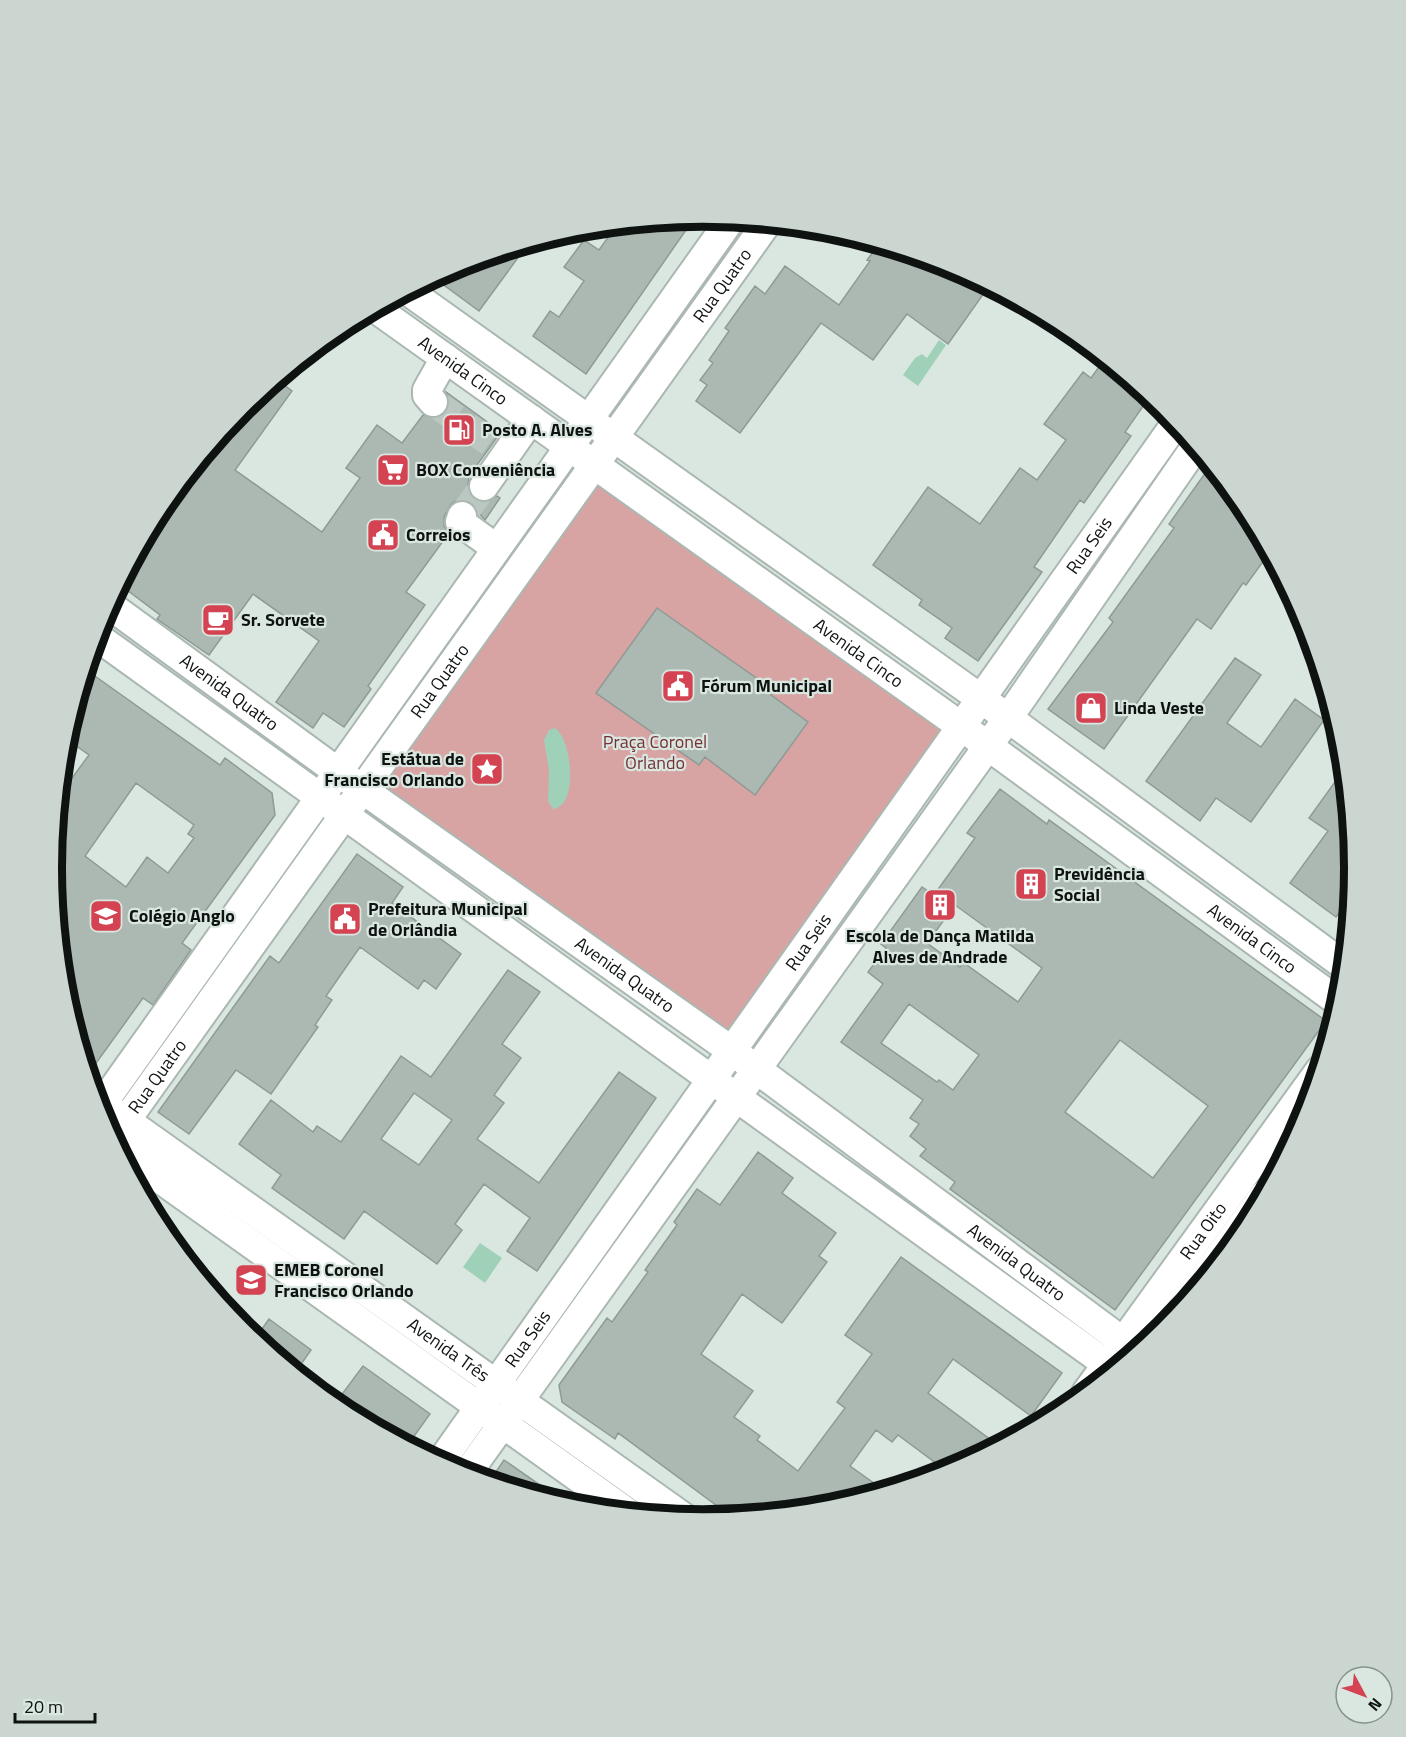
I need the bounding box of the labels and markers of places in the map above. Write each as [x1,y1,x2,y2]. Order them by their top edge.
fuel station icon: Posto A. Alves [441,412,477,448]
place label: Posto A. Alves [482,416,592,443]
supermarket icon: BOX Conveniência [375,452,411,488]
place label: BOX Conveniência [416,456,555,483]
public building icon: Correios [365,517,401,553]
place label: Correios [406,521,471,548]
cafe icon: Sr. Sorvete [200,602,236,638]
place label: Sr. Sorvete [241,606,325,633]
public building icon: Fórum Municipal [660,668,696,704]
place label: Fórum Municipal [701,672,832,699]
shop icon: Linda Veste [1073,690,1109,726]
place label: Linda Veste [1114,694,1204,721]
place label: Estátua de Francisco Orlando [324,745,464,793]
place icon: Estátua de Francisco Orlando [469,751,505,787]
place label: Previdência Social [1054,860,1145,908]
building icon: Previdência Social [1013,866,1049,902]
building icon: Escola de Dança Matilda Alves de Andrade [922,887,958,923]
place label: Prefeitura Municipal de Orlândia [368,895,528,943]
school or university icon: Colégio Anglo [88,898,124,934]
public building icon: Prefeitura Municipal de Orlândia [327,901,363,937]
place label: Colégio Anglo [129,902,235,929]
place label: Escola de Dança Matilda Alves de Andrade [846,922,1034,970]
place label: EMEB Coronel Francisco Orlando [274,1256,414,1304]
school or university icon: EMEB Coronel Francisco Orlando [233,1262,269,1298]

